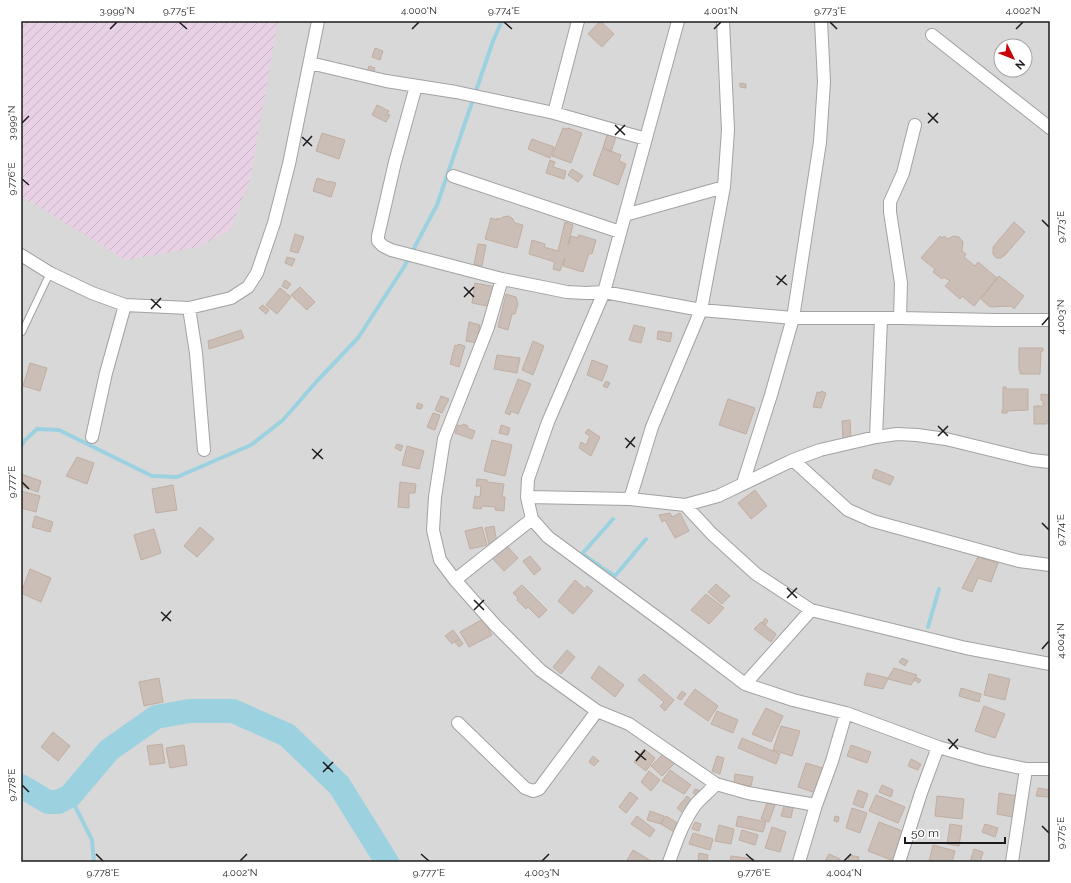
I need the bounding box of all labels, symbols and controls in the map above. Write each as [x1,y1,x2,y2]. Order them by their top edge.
text: 3.999°N [100,5,134,16]
text: 9.775°E [163,5,195,16]
text: 4.000°N [401,5,437,16]
text: 9.774°E [488,5,520,16]
text: 4.001°N [704,5,738,16]
text: 9.773°E [814,5,846,16]
text: 4.002°N [1005,5,1041,16]
north arrow [993,38,1033,78]
text: N [1012,57,1028,72]
text: 3.999°N [6,106,17,140]
text: 9.776°E [6,163,17,195]
text: 9.773°E [1055,211,1066,243]
text: 4.003°N [1055,299,1066,335]
text: 9.777°E [6,466,17,498]
text: 9.774°E [1055,514,1066,546]
text: 4.004°N [1055,623,1066,659]
text: 9.778°E [6,769,17,801]
text: 9.775°E [1055,817,1066,849]
scale bar [905,819,1005,845]
text: 50 m [911,826,939,840]
text: 9.778°E [87,867,119,878]
text: 4.002°N [222,867,258,878]
text: 9.777°E [413,867,445,878]
text: 4.003°N [524,867,560,878]
text: 9.776°E [738,867,770,878]
text: 4.004°N [826,867,862,878]

